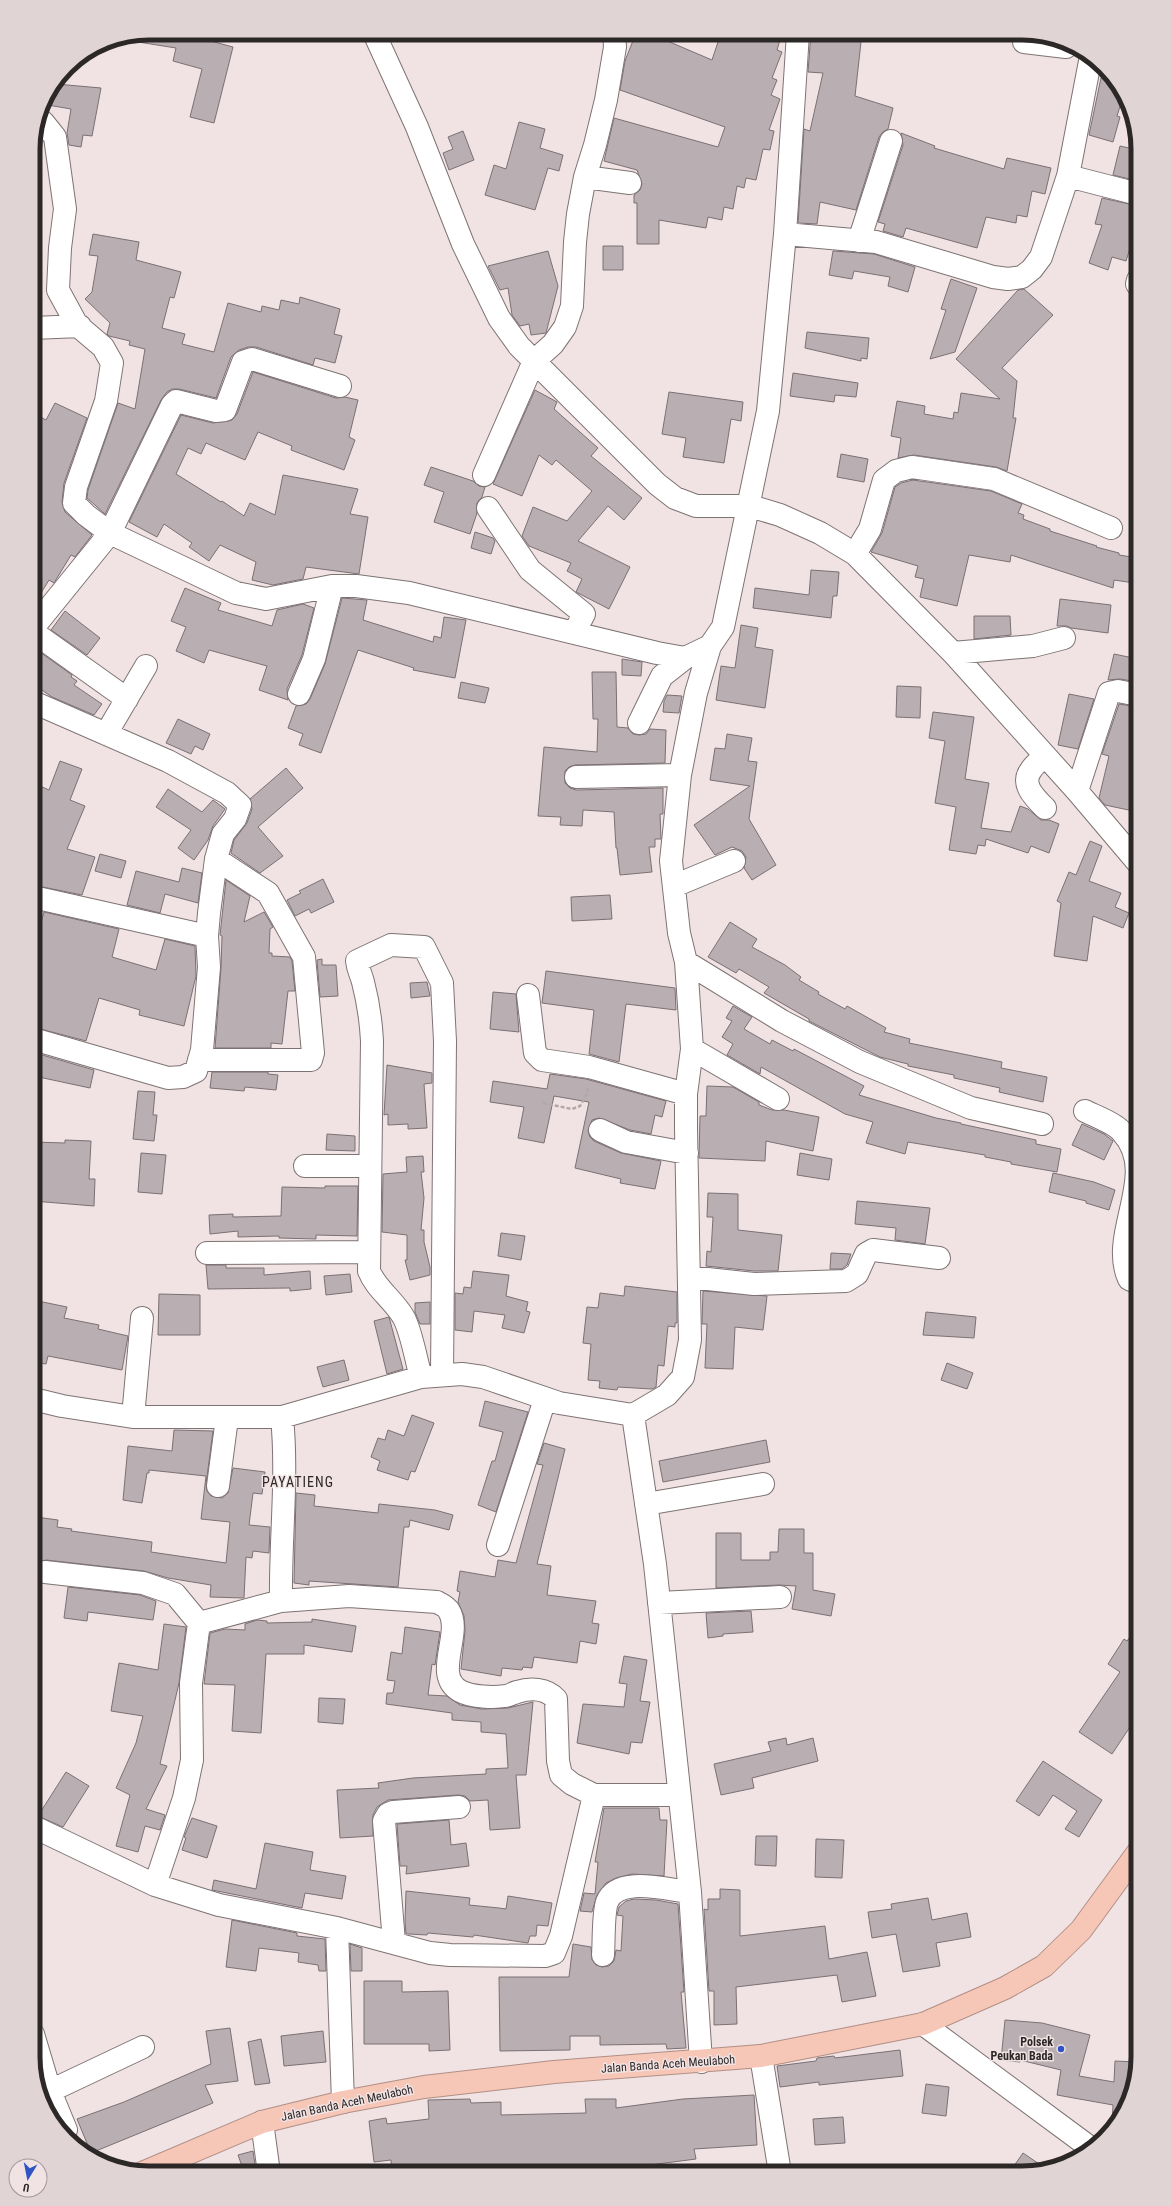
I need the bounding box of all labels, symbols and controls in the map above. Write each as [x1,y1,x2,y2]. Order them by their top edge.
district label: PAYATIENG [262,1474,334,1490]
place label: Polsek Peukan Bada [991,2035,1053,2063]
marker: Polsek Peukan Bada [1056,2044,1066,2054]
street label: Jalan Banda Aceh Meulaboh [600,2052,736,2076]
street label: Jalan Banda Aceh Meulaboh [280,2082,414,2124]
north arrow [8,2158,48,2198]
text: U [22,2180,31,2194]

